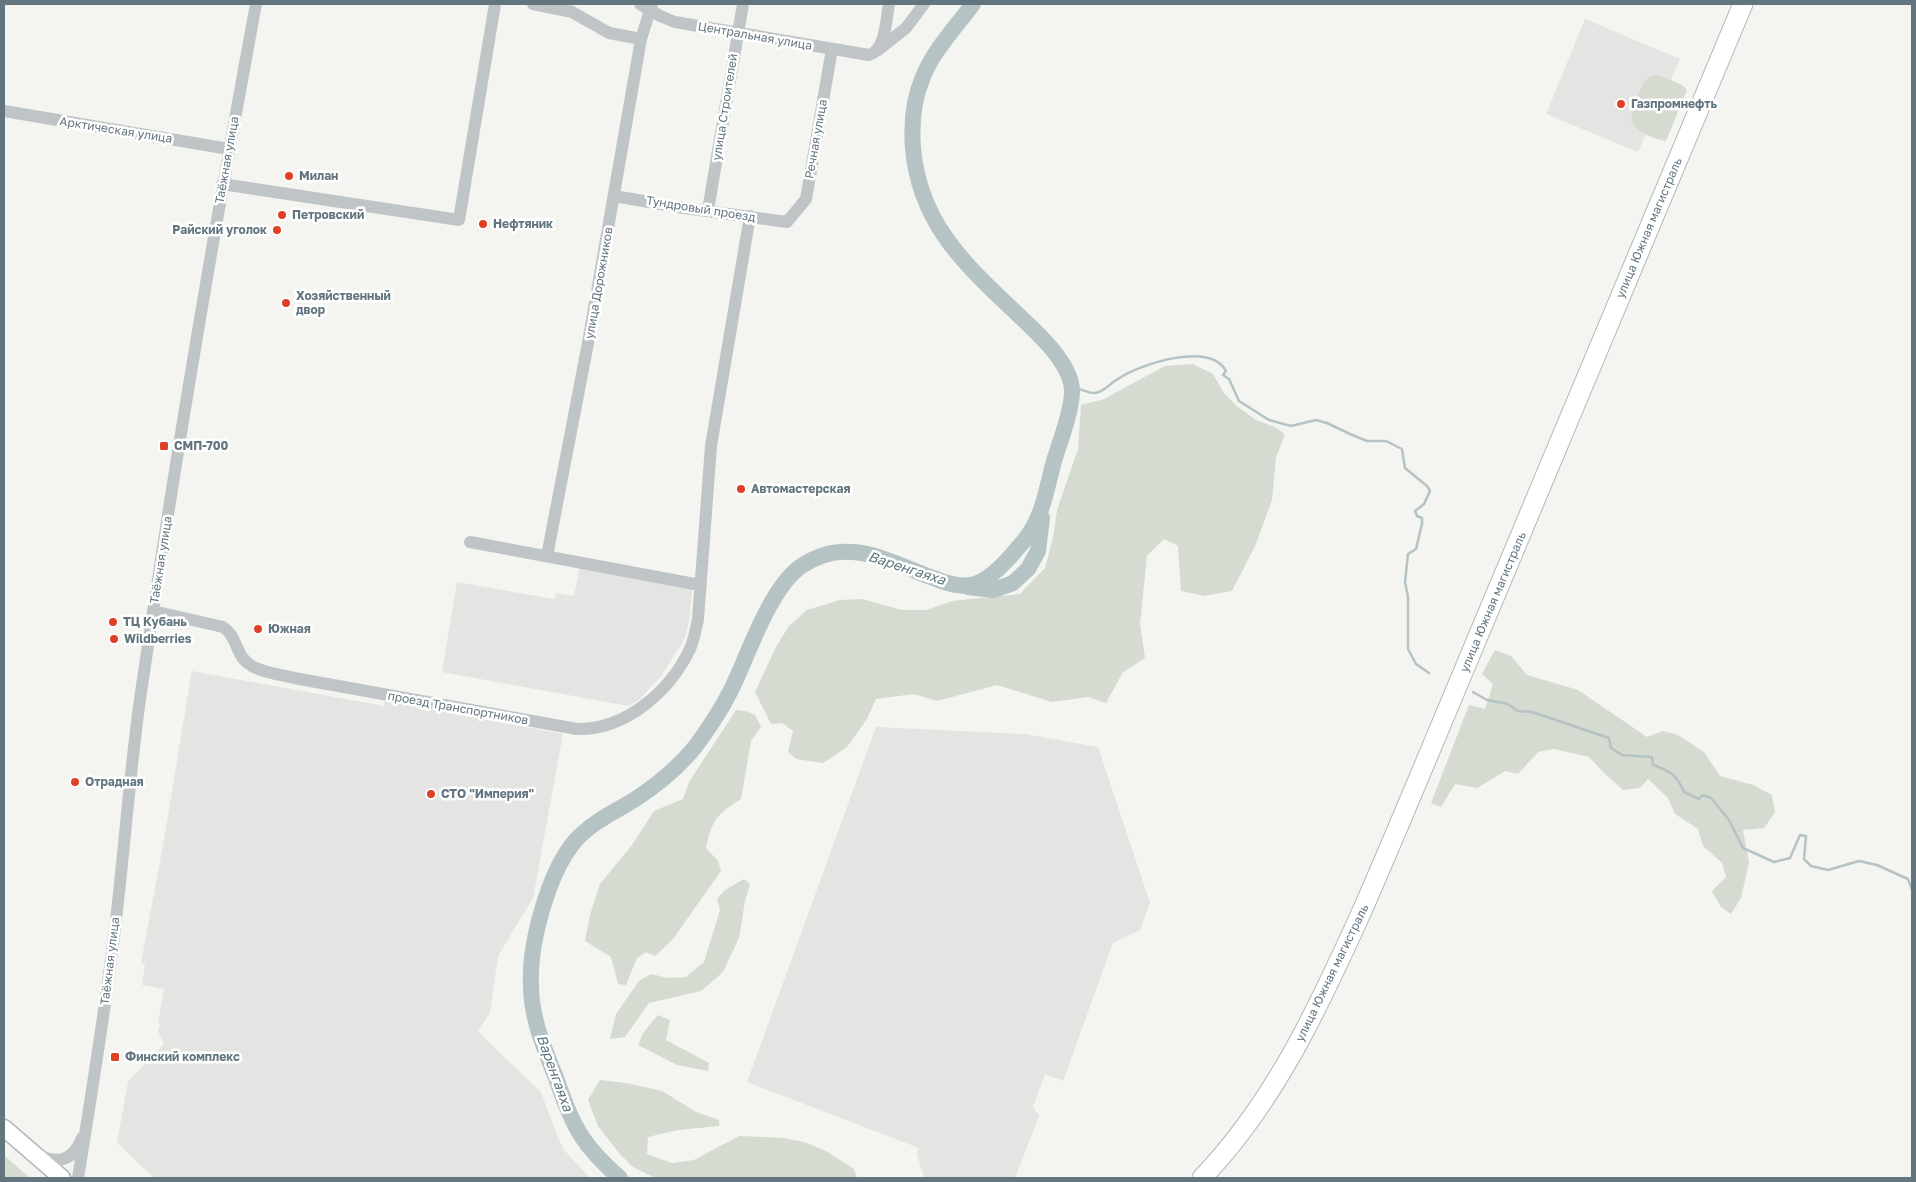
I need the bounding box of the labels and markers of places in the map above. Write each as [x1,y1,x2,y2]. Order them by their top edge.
place label: Газпромнефть [1631,96,1717,111]
marker: Газпромнефть [1615,98,1627,110]
place label: Милан [299,168,338,183]
marker: Милан [283,170,295,182]
place label: Петровский [292,207,364,222]
marker: Петровский [276,209,288,221]
place label: Нефтяник [493,216,553,231]
marker: Нефтяник [477,218,489,230]
place label: Райский уголок [172,222,267,237]
marker: Райский уголок [271,224,283,236]
place label: Хозяйственный двор [296,288,391,317]
marker: Хозяйственный двор [280,297,292,309]
place label: СМП-700 [174,438,228,453]
marker: СМП-700 [158,440,170,452]
place label: Автомастерская [751,481,850,496]
marker: Автомастерская [735,483,747,495]
place label: ТЦ Кубань [123,614,187,629]
marker: ТЦ Кубань [107,616,119,628]
place label: Южная [268,621,311,636]
marker: Южная [252,623,264,635]
place label: Wildberries [124,631,192,646]
marker: Wildberries [108,633,120,645]
place label: Отрадная [85,774,144,789]
marker: Отрадная [69,776,81,788]
place label: СТО "Империя" [441,786,534,801]
marker: СТО "Империя" [425,788,437,800]
place label: Финский комплекс [125,1049,240,1064]
marker: Финский комплекс [109,1051,121,1063]

